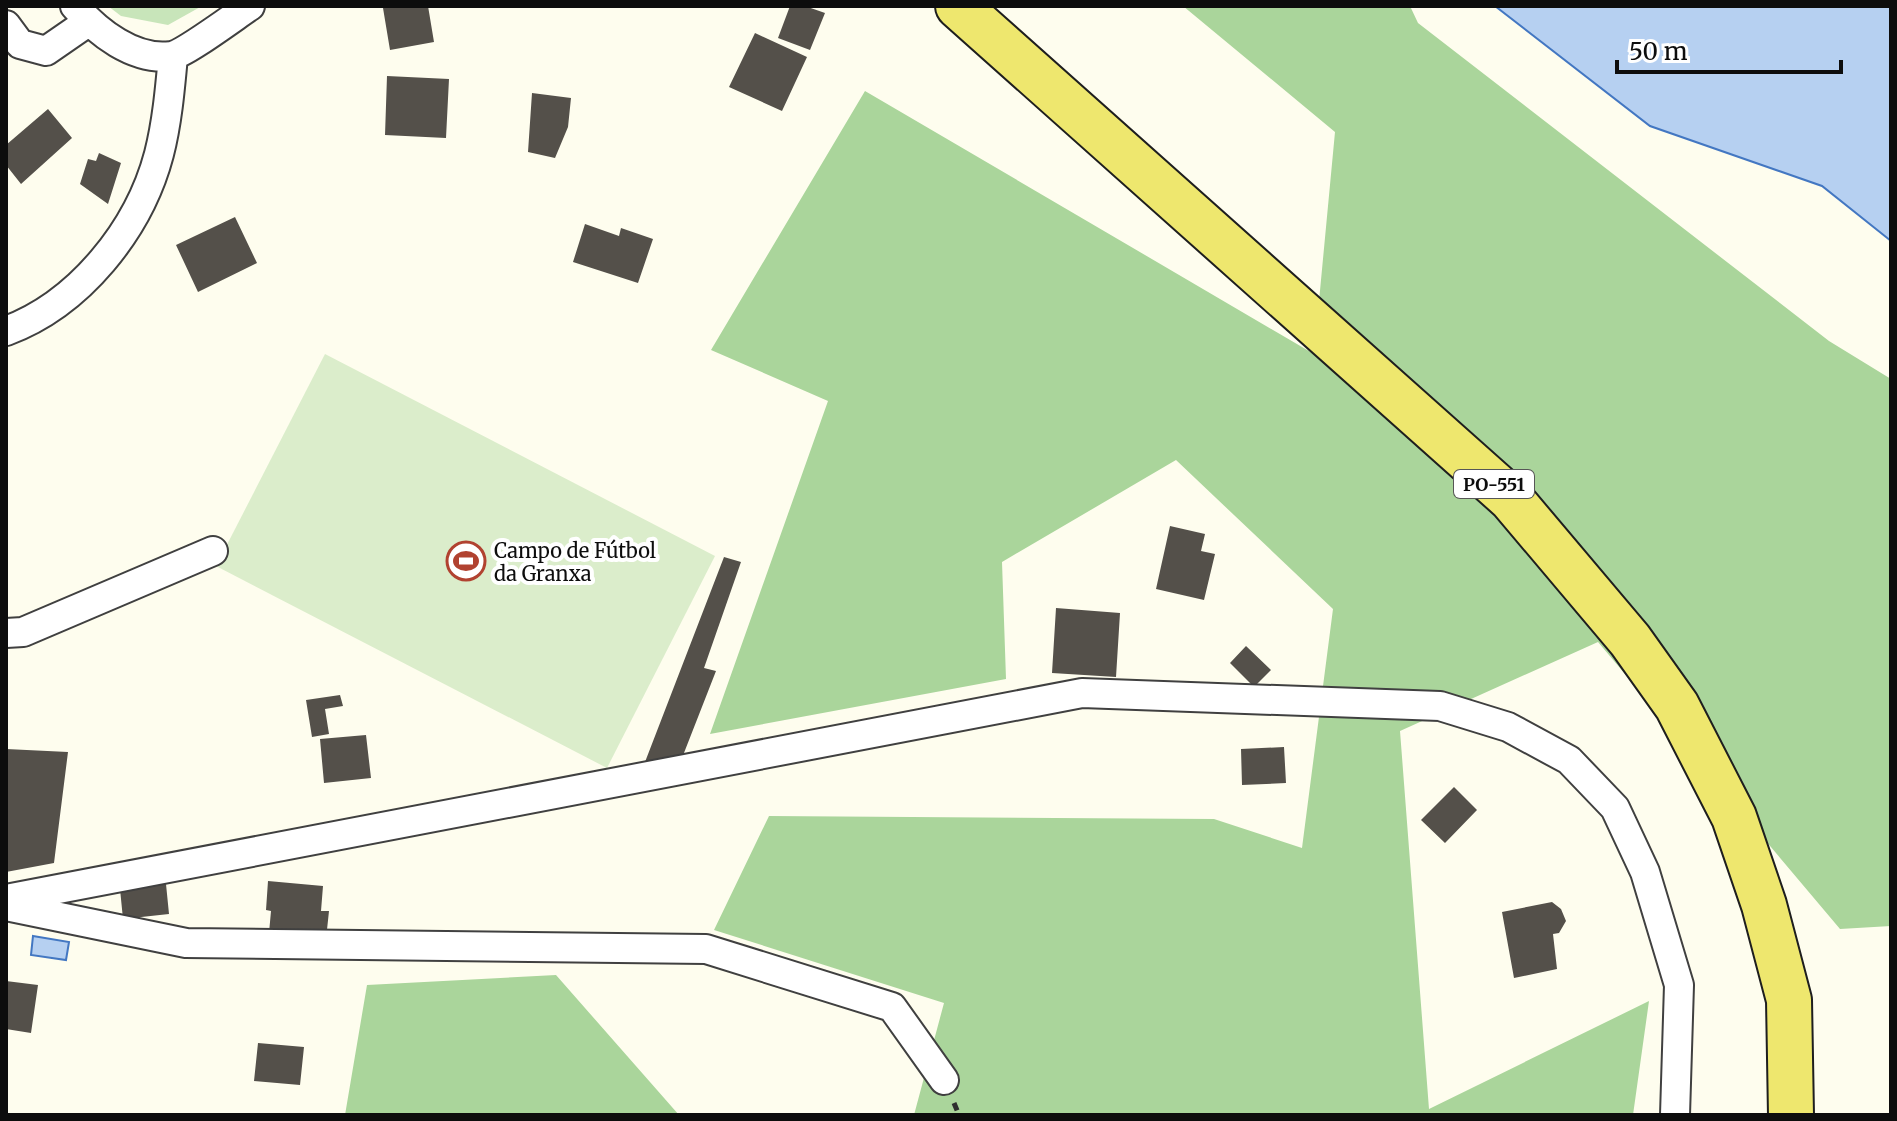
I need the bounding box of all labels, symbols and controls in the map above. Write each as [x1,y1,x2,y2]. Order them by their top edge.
scale bar [1617,24,1841,74]
text: 50 m [1629,36,1688,67]
road number: PO-551 [1454,470,1534,498]
place label: Campo de Fútbol da Granxa [494,538,656,586]
sports icon: Campo de Fútbol da Granxa [445,540,487,582]

